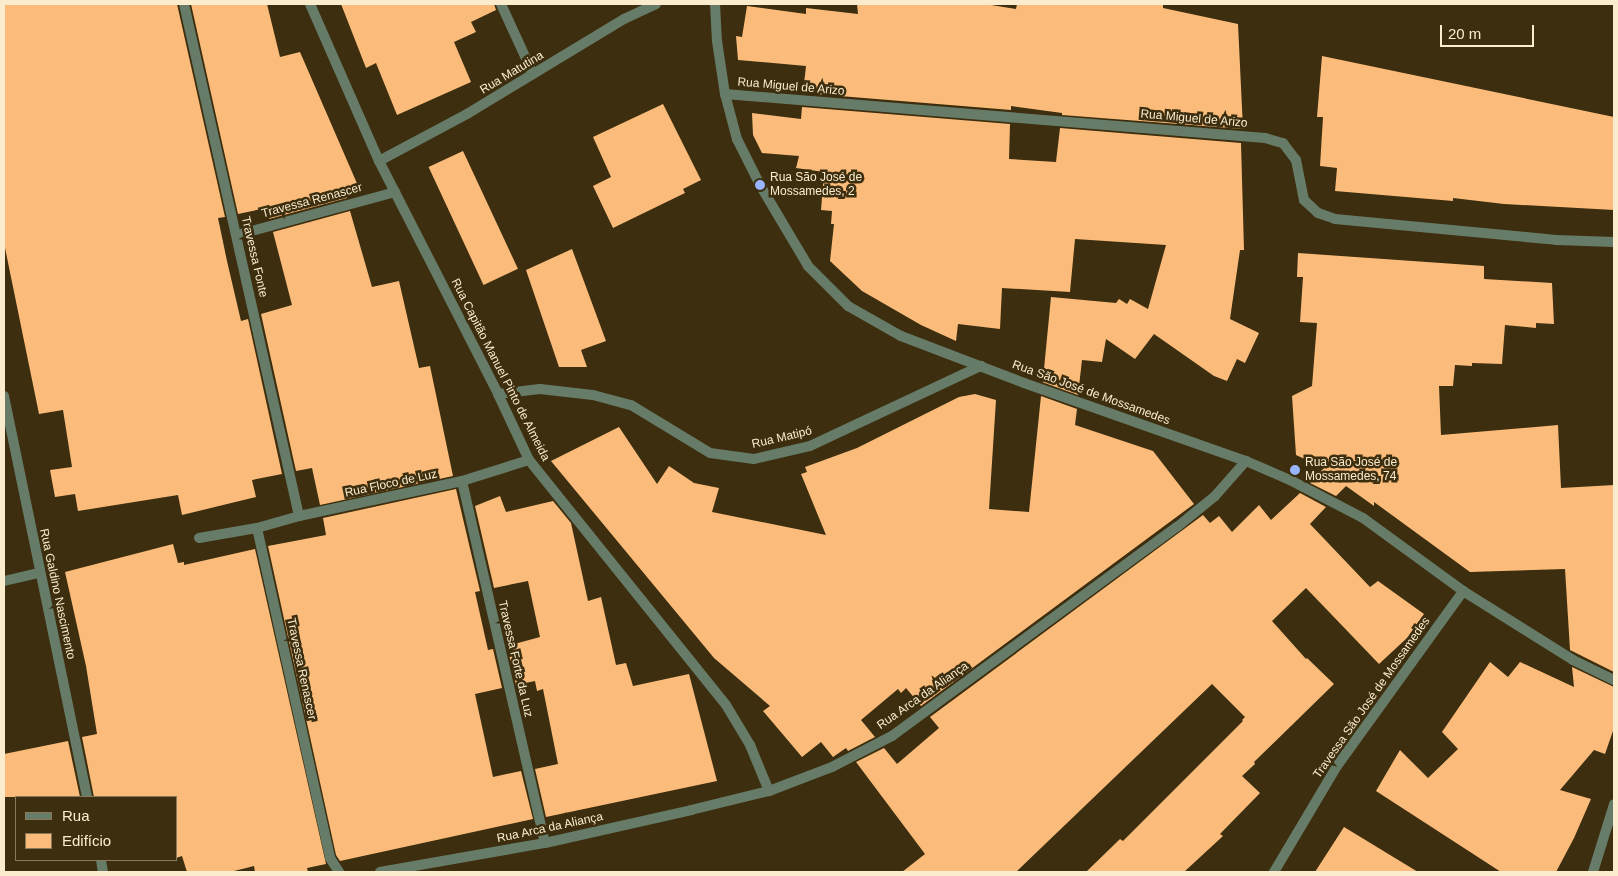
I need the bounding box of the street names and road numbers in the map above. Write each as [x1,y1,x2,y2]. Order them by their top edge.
street label: Rua Matutina [478,48,546,98]
street label: Rua Miguel de Arizo [737,75,845,99]
street label: Rua Miguel de Arizo [1140,107,1248,131]
street label: Travessa Renascer [260,181,364,221]
street label: Travessa Fonte [238,215,270,299]
street label: Rua Capitão Manuel Pinto de Almeida [447,276,553,464]
street label: Rua São José de Mossamedes [1010,358,1172,428]
street label: Rua Matipó [750,424,814,452]
street label: Rua Floco de Luz [344,467,438,501]
street label: Rua Galdino Nascimento [36,527,78,661]
street label: Travessa Forte da Luz [495,599,535,719]
street label: Travessa São José de Mossamedes [1311,615,1433,781]
street label: Travessa Renascer [283,617,319,721]
street label: Rua Arca da Aliança [874,659,972,733]
street label: Rua Arca da Aliança [495,810,605,846]

